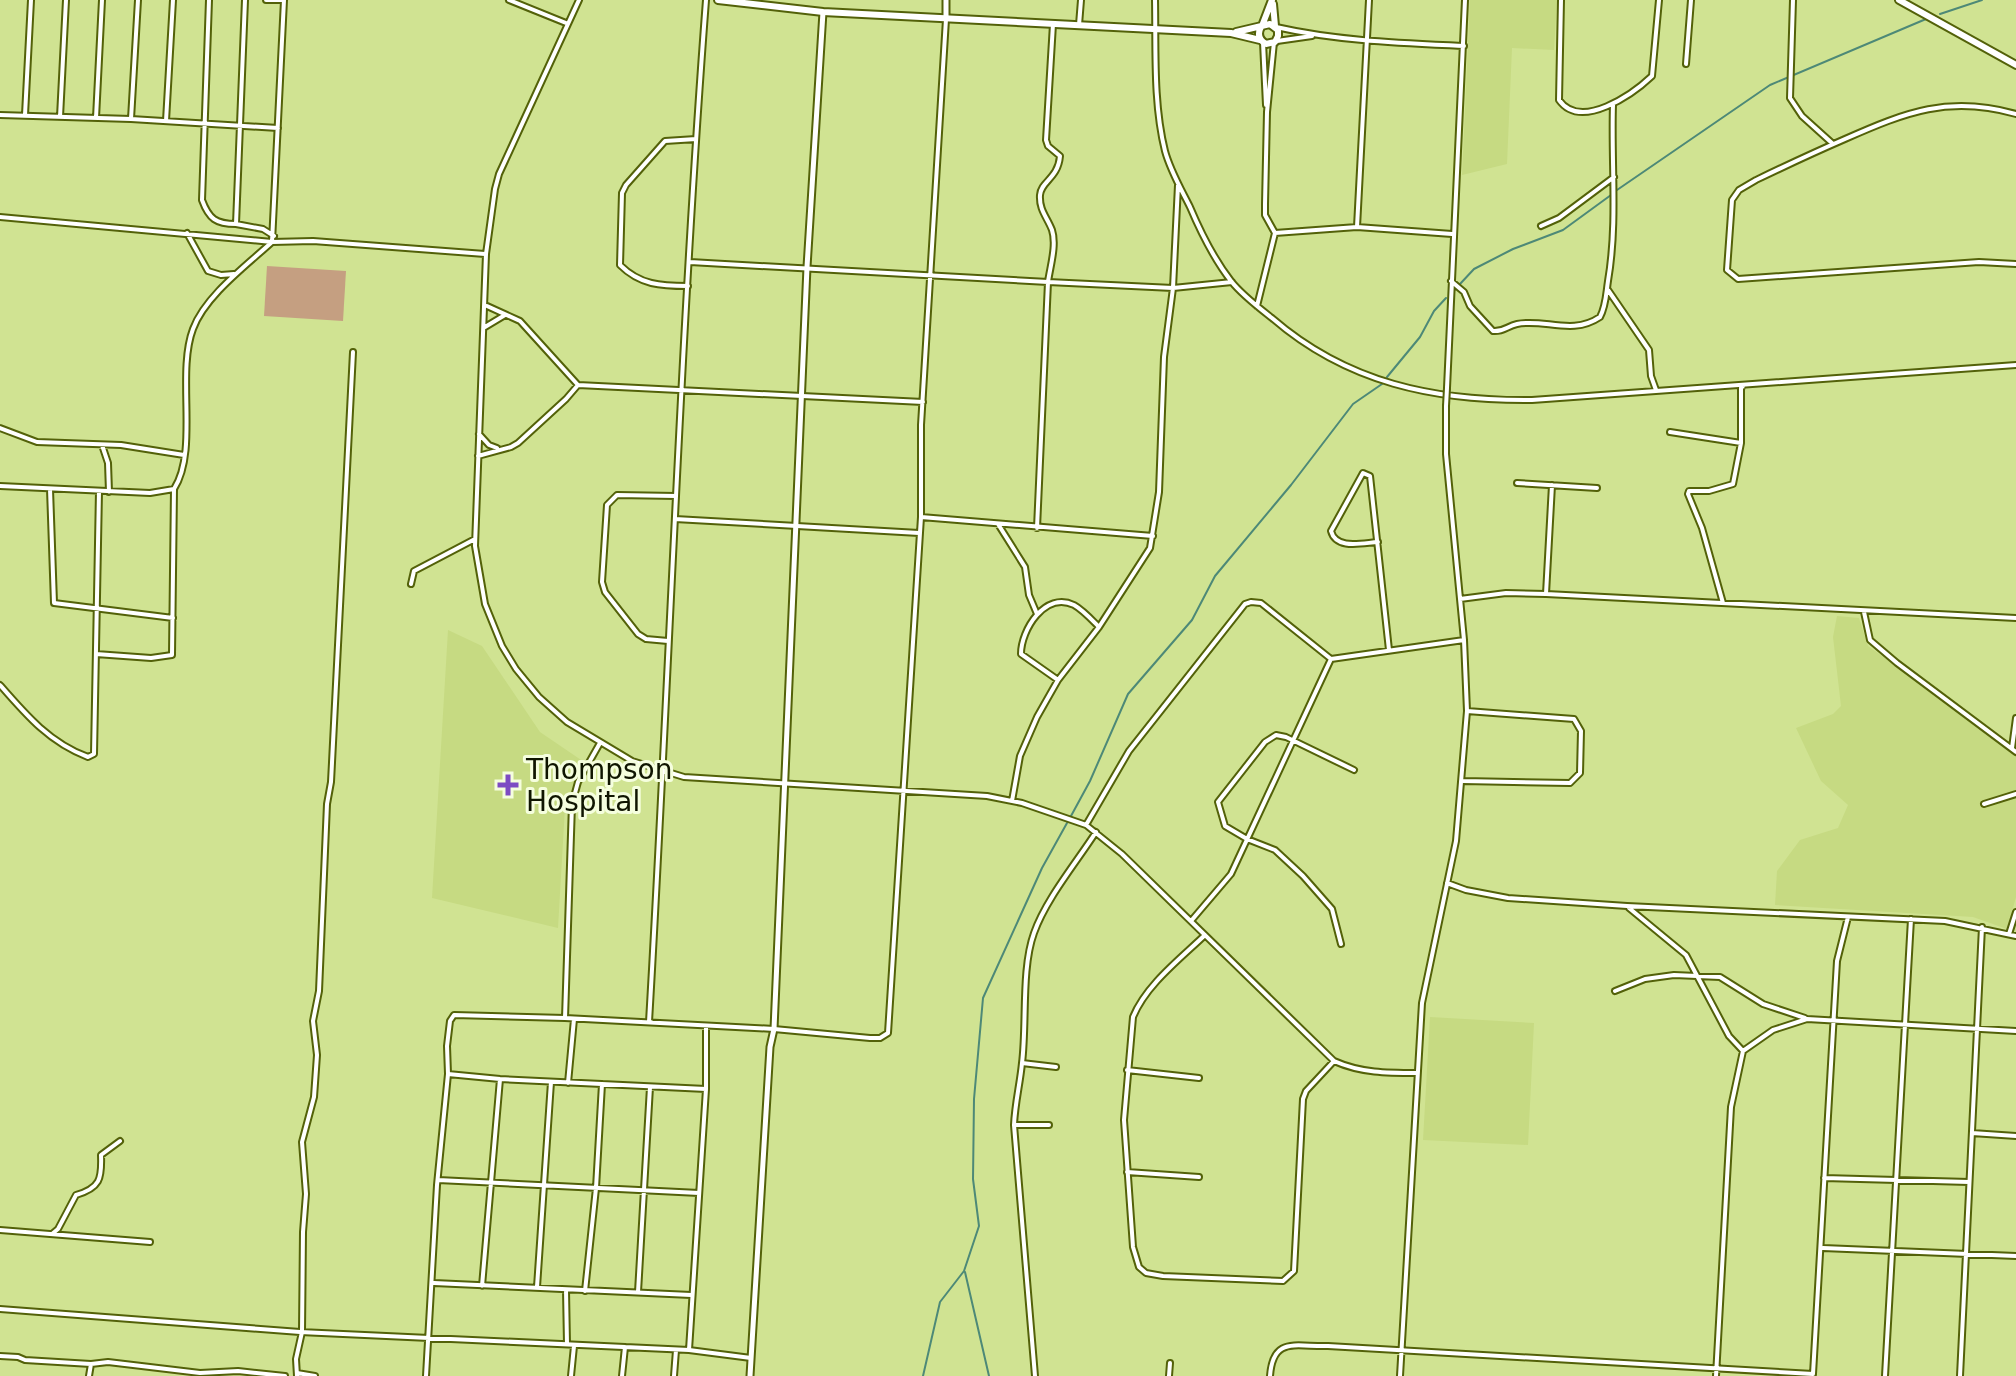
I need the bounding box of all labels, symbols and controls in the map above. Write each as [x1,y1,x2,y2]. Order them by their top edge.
place label: Thompson Hospital [525,753,673,818]
marker: Thompson Hospital [497,774,519,796]

